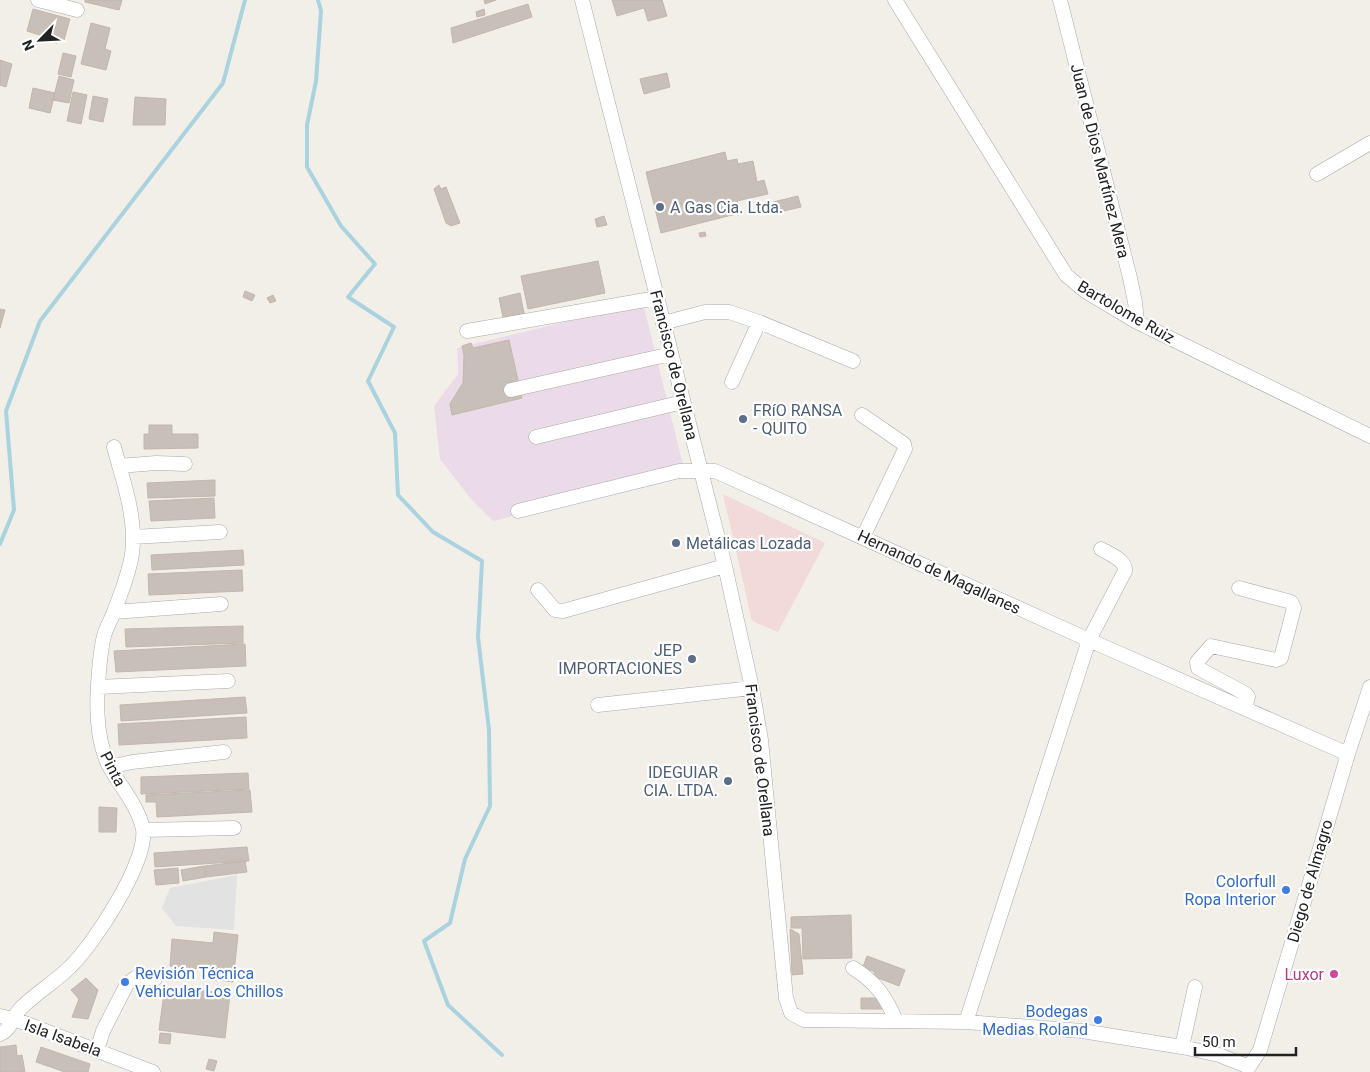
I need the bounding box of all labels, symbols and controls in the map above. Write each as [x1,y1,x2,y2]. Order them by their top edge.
north arrow [15,15,65,65]
text: N [19,38,37,53]
street label: Juan de Dios Martínez Mera [1067,62,1133,260]
place label: A Gas Cia. Ltda. [670,198,783,217]
marker: A Gas Cia. Ltda. [654,201,666,213]
street label: Bartolome Ruiz [1074,277,1178,347]
street label: Francisco de Orellana [646,288,702,442]
place label: FRíO RANSA - QUITO [753,401,843,438]
marker: FRíO RANSA - QUITO [737,413,749,425]
street label: Hernando de Magallanes [854,526,1024,618]
place label: Metálicas Lozada [686,534,811,553]
marker: Metálicas Lozada [670,537,682,549]
place label: JEP IMPORTACIONES [558,641,682,678]
marker: JEP IMPORTACIONES [686,653,698,665]
street label: Francisco de Orellana [741,683,779,837]
street label: Pinta [96,748,130,790]
place label: IDEGUIAR CIA. LTDA. [643,763,718,800]
marker: IDEGUIAR CIA. LTDA. [722,775,734,787]
street label: Diego de Almagro [1283,817,1337,945]
place label: Colorfull Ropa Interior [1185,872,1277,909]
marker: Colorfull Ropa Interior [1280,884,1292,896]
place label: Revisión Técnica Vehicular Los Chillos [135,964,283,1001]
place label: Luxor [1285,965,1325,984]
marker: Luxor [1328,968,1340,980]
marker: Revisión Técnica Vehicular Los Chillos [119,976,131,988]
place label: Bodegas Medias Roland [982,1002,1088,1039]
marker: Bodegas Medias Roland [1092,1014,1104,1026]
street label: Isla Isabela [22,1015,104,1061]
scale bar [1195,1024,1296,1056]
text: 50 m [1202,1033,1236,1051]

